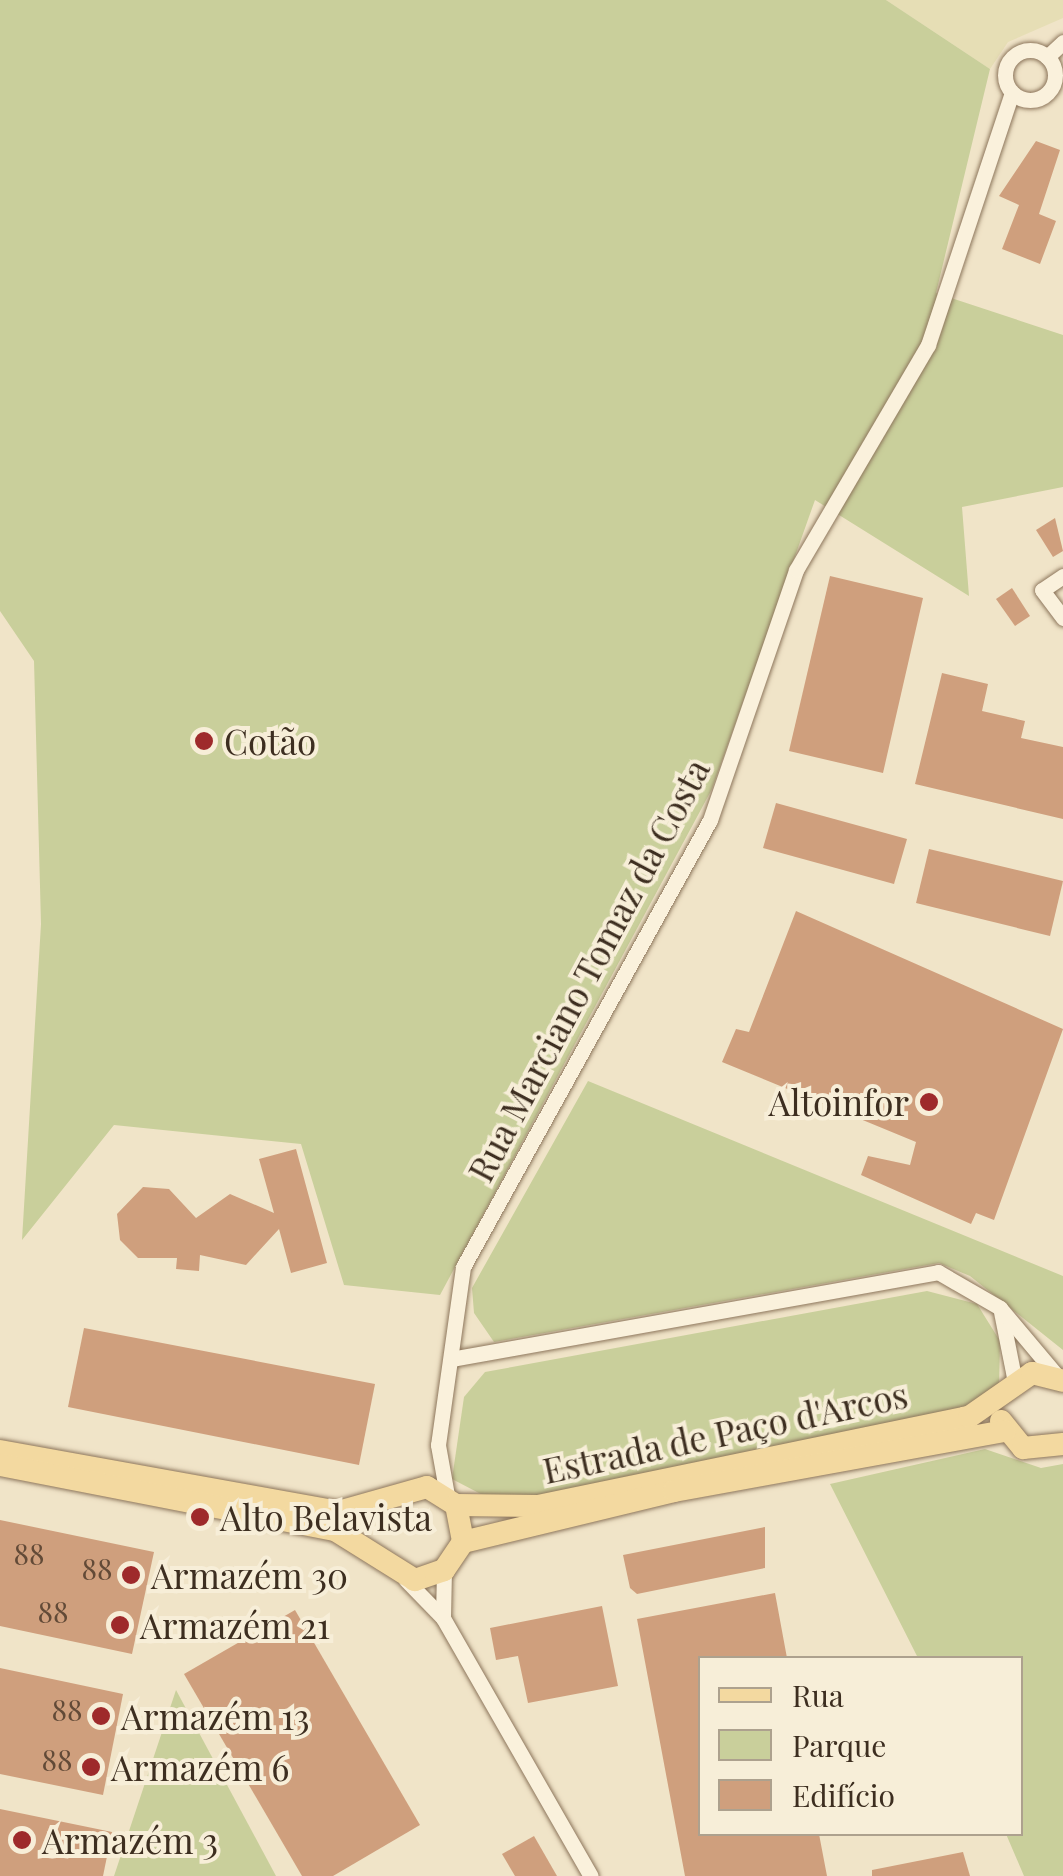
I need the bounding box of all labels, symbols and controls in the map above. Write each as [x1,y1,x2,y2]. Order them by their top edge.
place label: Cotão [224,720,316,762]
marker: Cotão [193,730,215,752]
street label: Rua Marciano Tomaz da Costa [458,751,718,1189]
place label: Altoinfor [768,1081,909,1123]
marker: Altoinfor [918,1091,940,1113]
street label: Estrada de Paço d'Arcos [539,1373,911,1491]
place label: Alto Belavista [220,1496,432,1538]
marker: Alto Belavista [189,1506,211,1528]
house number: 88 [13,1535,45,1571]
house number: 88 [81,1550,113,1586]
place label: Armazém 30 [151,1554,348,1596]
marker: Armazém 30 [120,1564,142,1586]
house number: 88 [37,1593,69,1629]
place label: Armazém 21 [140,1604,330,1646]
marker: Armazém 21 [109,1614,131,1636]
legend [698,1656,1023,1836]
text: Rua [792,1675,844,1715]
house number: 88 [51,1691,83,1727]
place label: Armazém 13 [121,1695,309,1737]
marker: Armazém 13 [90,1705,112,1727]
text: Parque [792,1725,887,1765]
house number: 88 [41,1741,73,1777]
place label: Armazém 6 [111,1746,289,1788]
marker: Armazém 6 [80,1756,102,1778]
text: Edifício [792,1775,895,1815]
place label: Armazém 3 [42,1819,218,1861]
marker: Armazém 3 [11,1829,33,1851]

